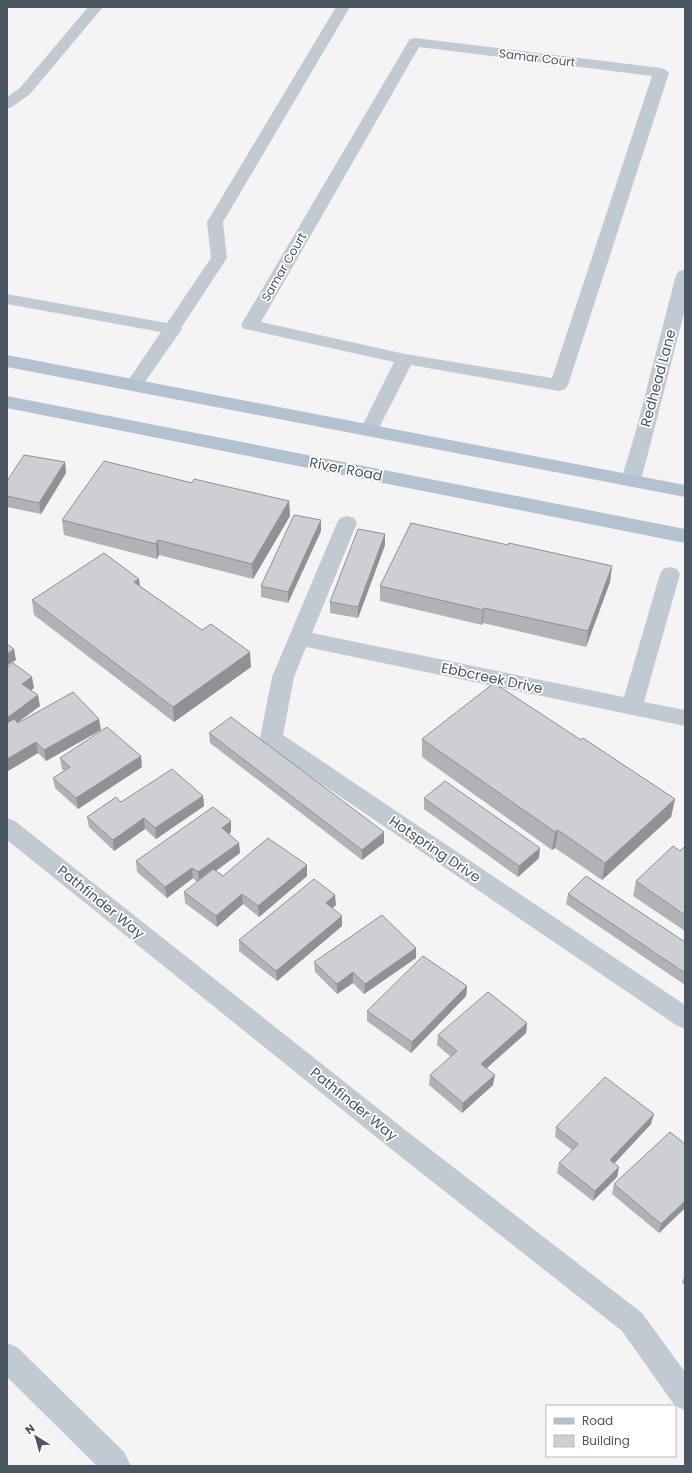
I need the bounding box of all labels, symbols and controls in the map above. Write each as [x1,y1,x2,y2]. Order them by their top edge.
street label: Samar Court [498,44,576,71]
street label: Samar Court [257,229,310,304]
street label: Redhead Lane [635,327,681,429]
street label: River Road [308,452,384,486]
street label: Ebbcreek Drive [439,657,545,699]
street label: Hotspring Drive [385,811,485,887]
street label: Pathfinder Way [53,861,149,943]
street label: Pathfinder Way [306,1063,402,1145]
legend [546,1405,676,1457]
text: Road [582,1412,613,1429]
north arrow [16,1417,56,1457]
text: N [22,1420,38,1438]
text: Building [582,1432,630,1449]

